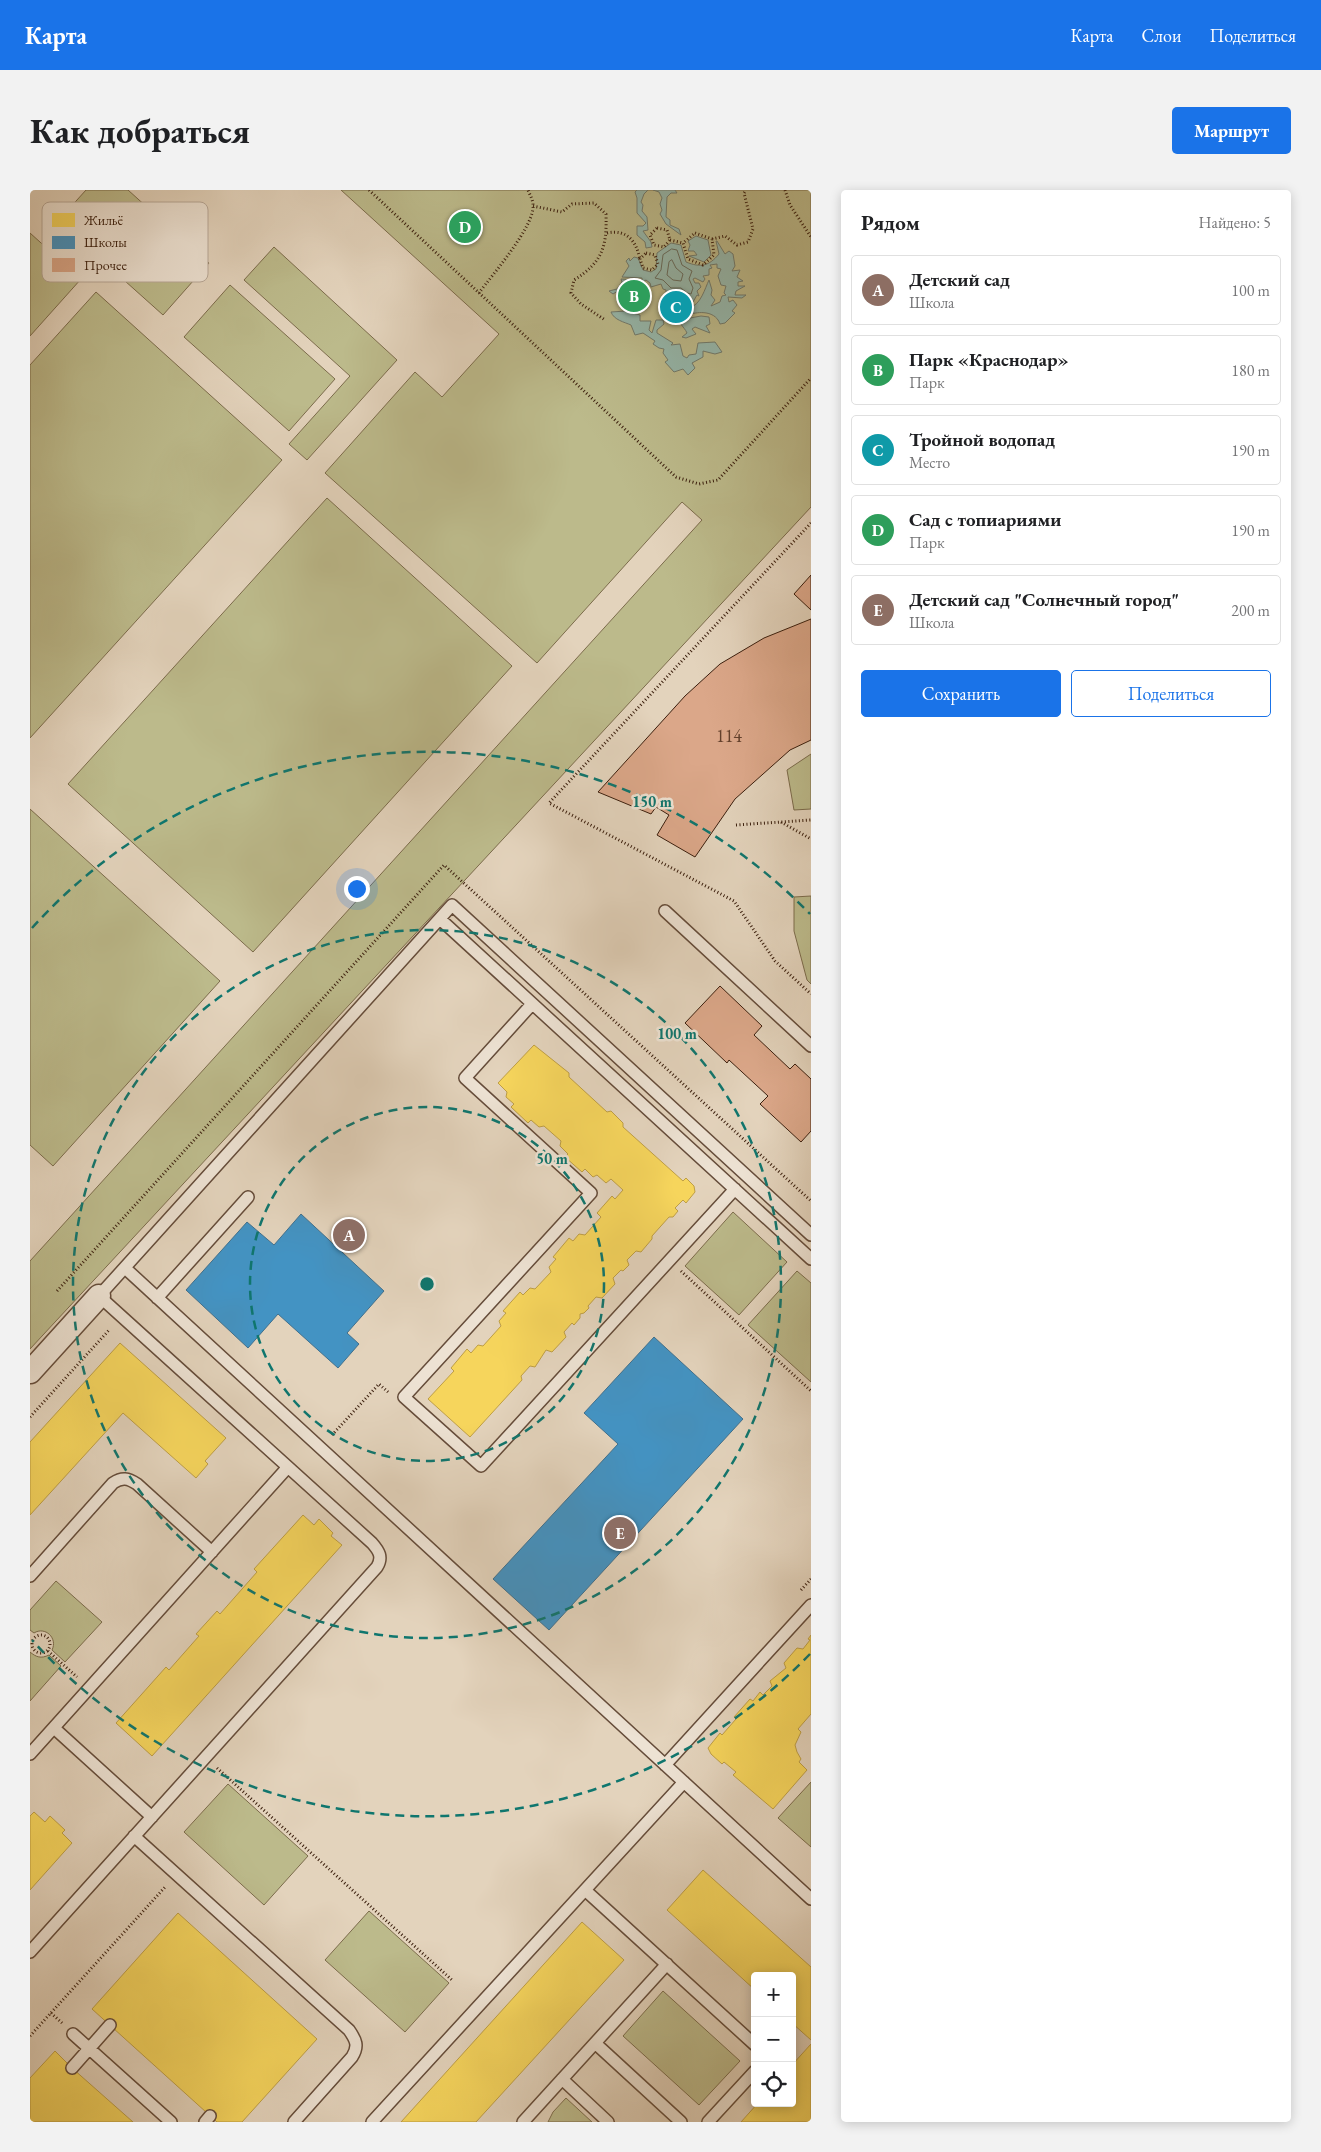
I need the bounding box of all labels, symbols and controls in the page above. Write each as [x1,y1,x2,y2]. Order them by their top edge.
text: Карта [25,20,87,51]
text: Карта [1071,24,1114,47]
text: Слои [1142,24,1181,47]
text: Поделиться [1209,24,1296,47]
button: Маршрут [1172,107,1291,154]
text: Как добраться [30,108,250,153]
legend [42,202,208,282]
pin: D [449,208,481,246]
text: Рядом [861,209,920,236]
text: Жильё [83,211,124,229]
text: Найдено: 5 [1199,212,1271,233]
text: Школы [84,233,127,251]
text: Прочее [84,256,127,274]
text: Детский сад [909,267,1010,292]
pin: B [618,277,650,315]
text: A [872,280,884,301]
text: 100 m [1231,280,1270,301]
pin: C [660,288,692,326]
text: Школа [909,292,954,313]
text: Парк «Краснодар» [909,347,1069,372]
text: B [873,360,883,381]
text: 180 m [1231,360,1270,381]
text: Парк [909,372,945,393]
text: Тройной водопад [909,427,1055,452]
text: C [872,440,884,461]
text: 190 m [1231,440,1270,461]
text: Место [909,452,950,473]
text: Сад с топиариями [909,507,1061,532]
text: D [872,520,884,541]
text: 190 m [1231,520,1270,541]
text: Парк [909,532,945,553]
text: Детский сад "Солнечный город" [909,587,1179,612]
text: E [873,600,883,621]
text: 200 m [1231,600,1270,621]
text: Школа [909,612,954,633]
button: Сохранить [861,670,1061,717]
button: Поделиться [1071,670,1271,717]
house number: 114 [716,724,742,747]
text: 150 m [632,792,672,811]
your location [344,876,370,902]
text: 100 m [657,1024,697,1043]
text: 50 m [536,1149,568,1168]
pin: A [333,1216,365,1254]
centre of rings [418,1275,436,1293]
pin: E [604,1514,636,1552]
map controls [751,1972,796,2107]
button: + [751,1972,796,2017]
button: − [751,2017,796,2062]
button: locate [751,2062,796,2107]

